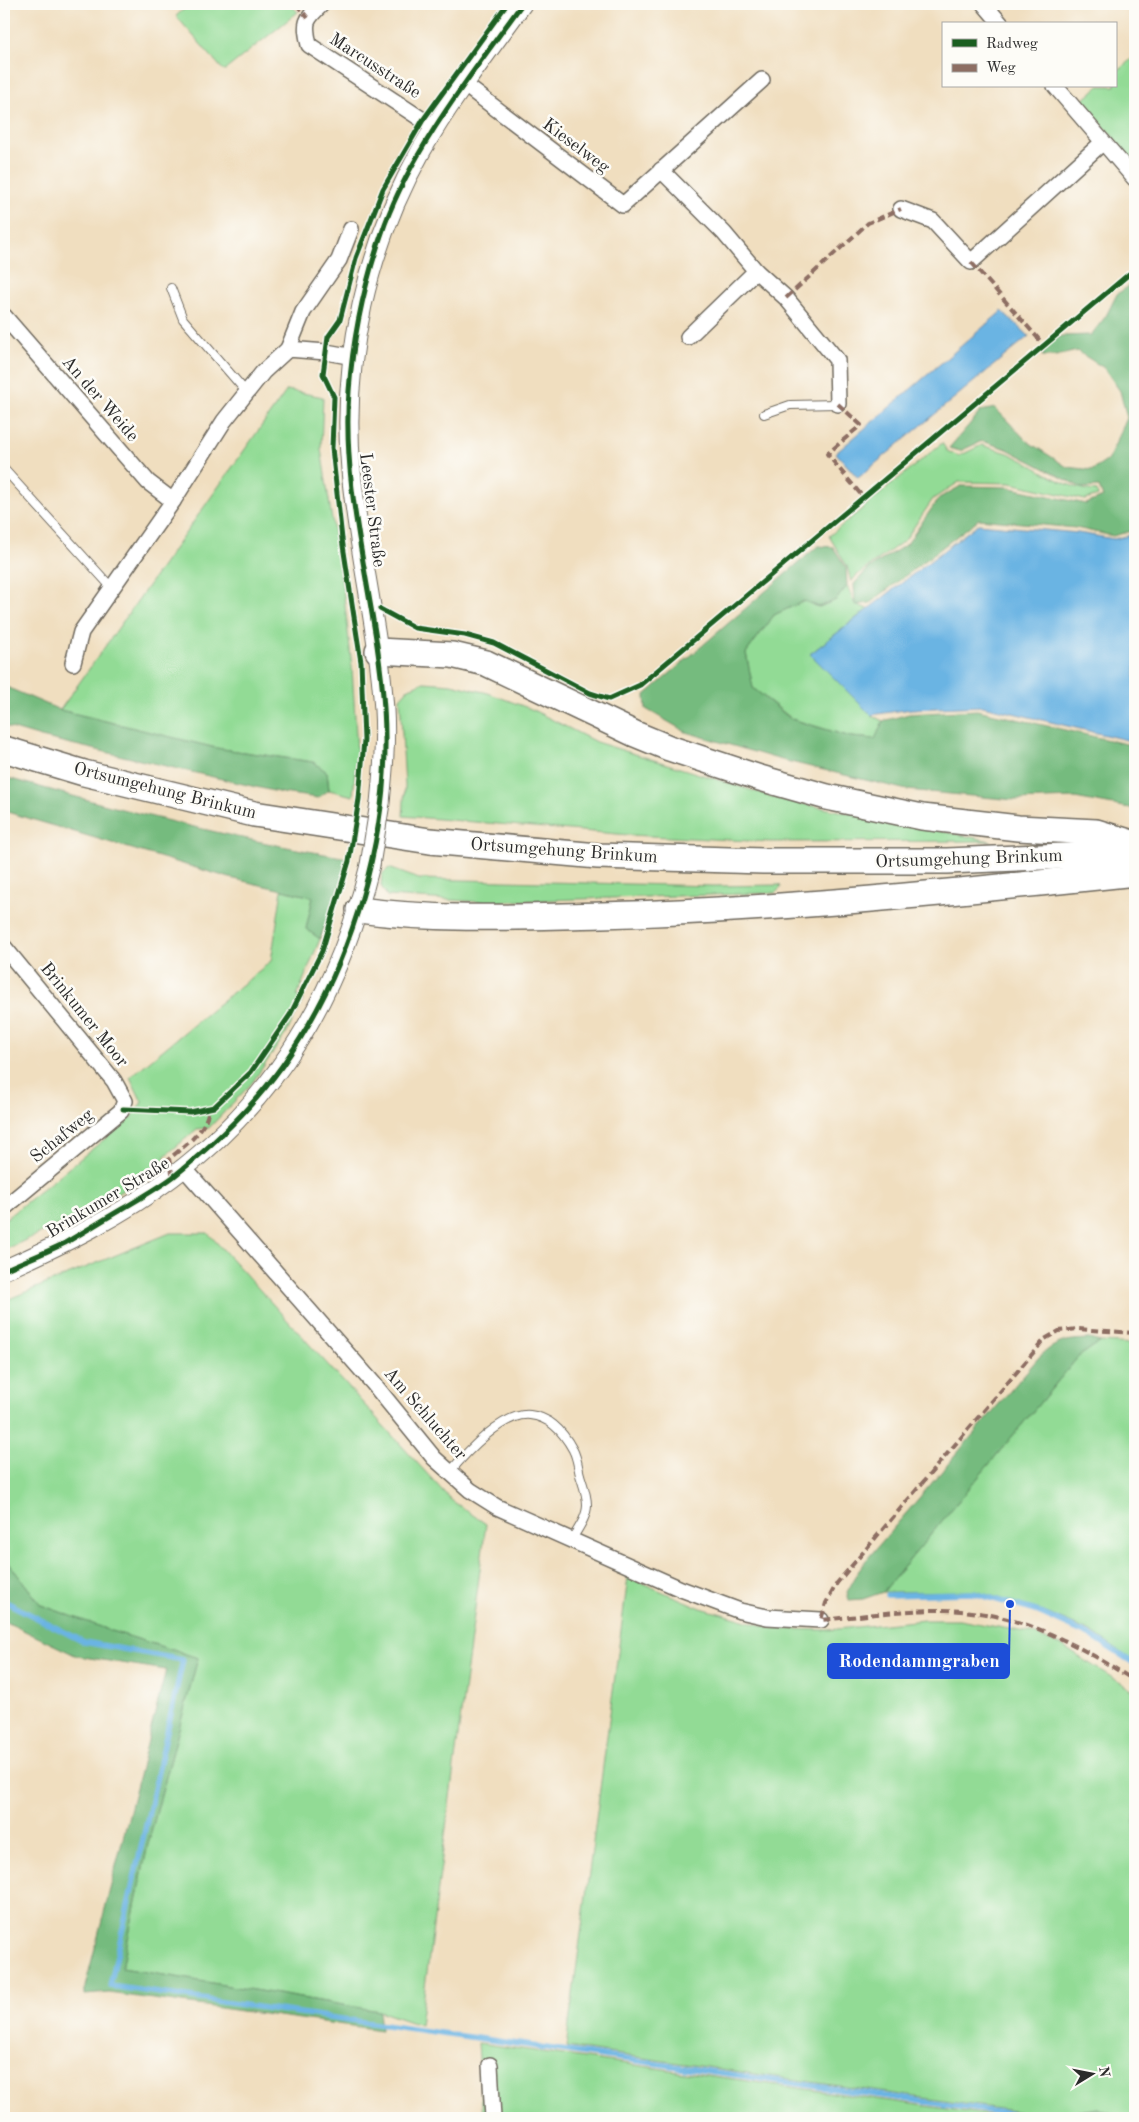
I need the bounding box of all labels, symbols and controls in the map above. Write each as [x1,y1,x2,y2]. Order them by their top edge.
legend [942,22,1116,88]
street label: Marcusstraße [326,30,424,102]
text: Radweg [986,37,1038,52]
text: Weg [986,61,1016,76]
street label: Kieselweg [539,115,613,177]
street label: An der Weide [58,353,142,445]
street label: Leester Straße [356,452,388,568]
street label: Ortsumgehung Brinkum [72,760,258,822]
street label: Ortsumgehung Brinkum [470,835,658,867]
street label: Ortsumgehung Brinkum [875,847,1063,871]
street label: Brinkumer Moor [37,959,132,1071]
street label: Schafweg [27,1105,97,1167]
street label: Brinkumer Straße [43,1154,173,1242]
street label: Am Schluchter [380,1364,470,1464]
callout: Rodendammgraben [828,1644,1009,1678]
text: Rodendammgraben [838,1653,1000,1672]
north arrow [1066,2050,1116,2100]
text: N [1096,2065,1112,2079]

